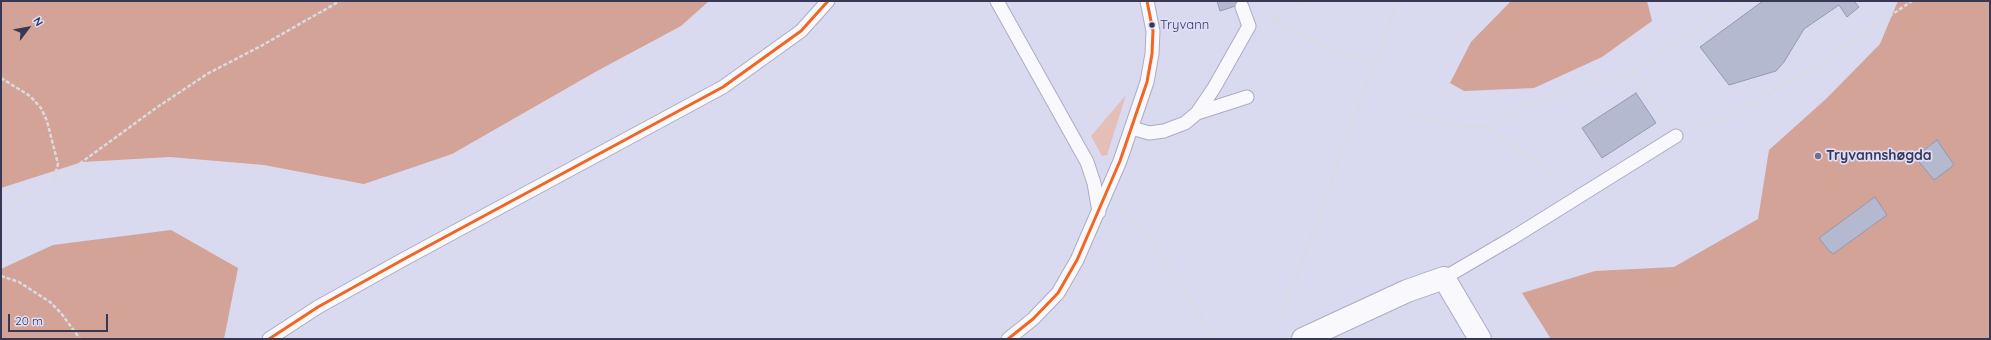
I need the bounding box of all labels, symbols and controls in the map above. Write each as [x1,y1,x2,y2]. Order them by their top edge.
north arrow [8,8,48,48]
text: N [30,14,46,29]
place label: Tryvann [1160,17,1209,33]
marker: Tryvann [1147,20,1157,30]
place label: Tryvannshøgda [1826,148,1931,164]
marker: Tryvannshøgda [1813,151,1823,161]
scale bar [10,306,110,332]
text: 20 m [15,313,43,328]

